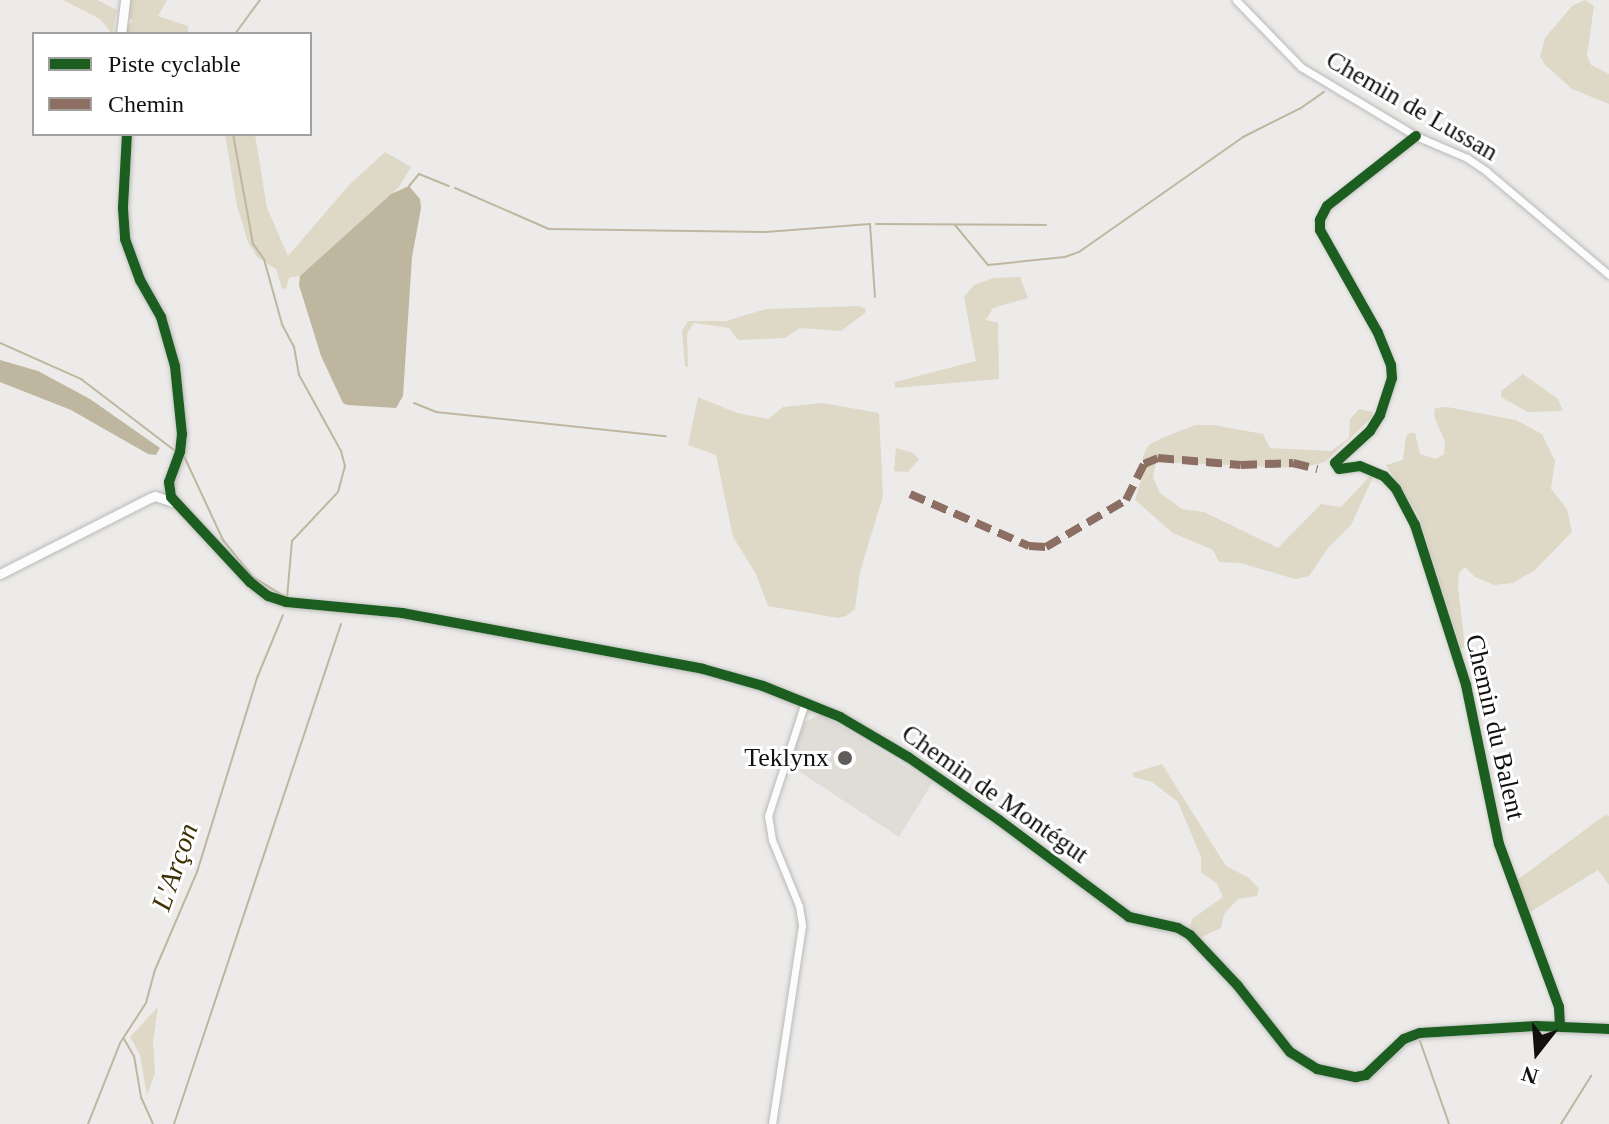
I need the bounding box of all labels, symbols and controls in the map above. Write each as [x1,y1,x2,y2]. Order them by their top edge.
legend [32,32,312,136]
street label: Chemin de Lussan [1320,44,1504,168]
text: Piste cyclable [108,51,241,77]
text: Chemin [108,91,184,117]
street label: Chemin du Balent [1459,631,1531,823]
street label: Chemin de Montégut [896,718,1094,870]
place label: Teklynx [744,742,829,774]
marker: Teklynx [836,749,854,767]
water label: L'Arçon [144,819,206,915]
north arrow [1497,1012,1577,1092]
text: N [1519,1061,1541,1090]

